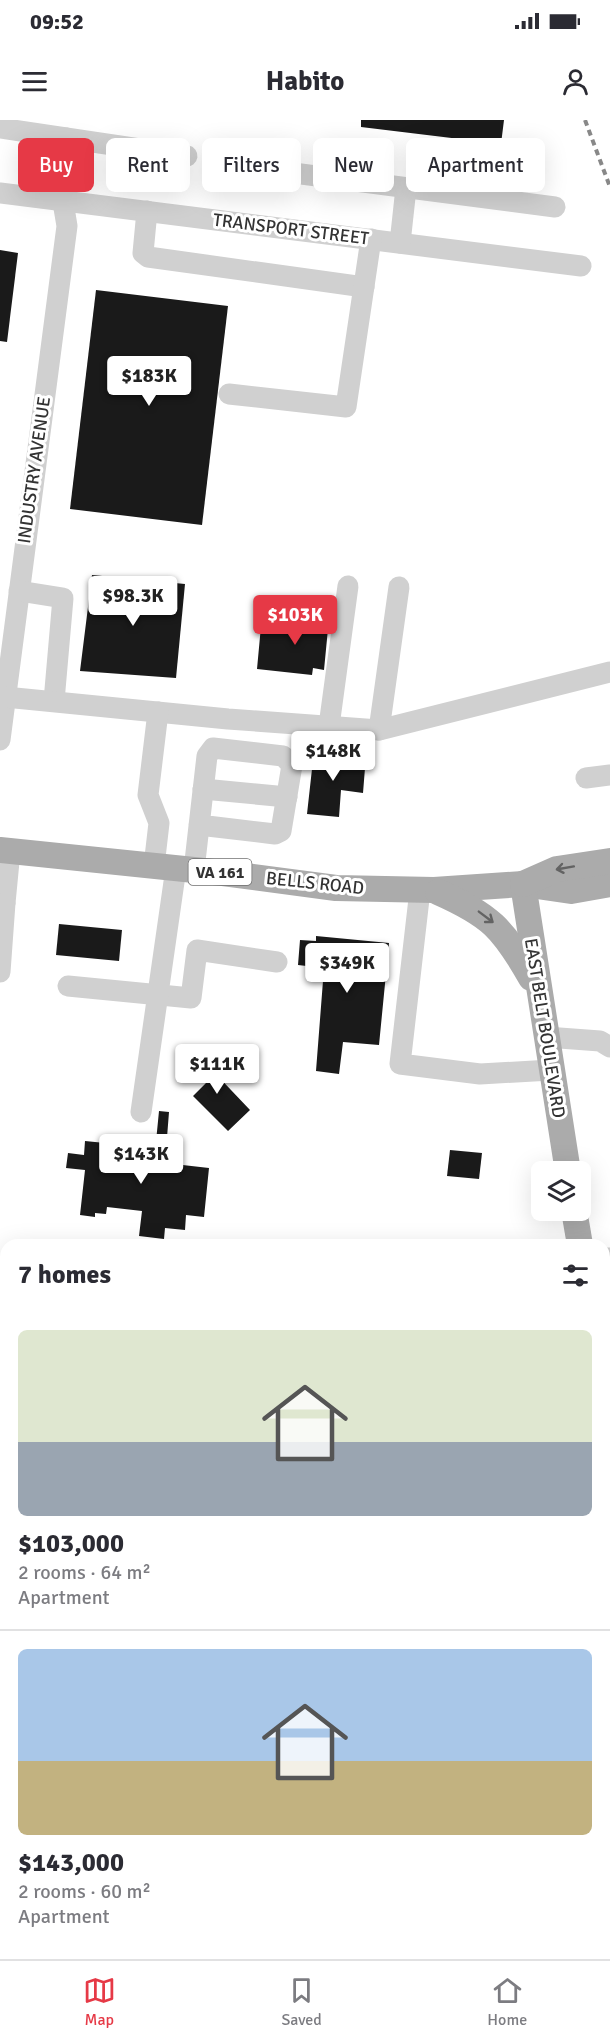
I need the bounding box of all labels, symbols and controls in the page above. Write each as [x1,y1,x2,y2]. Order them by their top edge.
text: 09:52 [30,8,84,35]
icon: menu [18,65,51,98]
text: Habito [266,65,344,98]
icon: person [559,65,592,98]
chip: Buy [18,138,94,192]
chip: Rent [106,138,190,192]
chip: Filters [202,138,301,192]
chip: New [313,138,394,192]
chip: Apartment [406,138,545,192]
street label: TRANSPORT STREET [212,209,370,249]
pin: $183K [107,356,191,407]
text: $183K [121,363,177,388]
street label: INDUSTRY AVENUE [13,395,55,545]
pin: $98.3K [84,576,182,627]
text: $98.3K [102,583,164,608]
pin: $103K [253,595,337,646]
text: $103K [267,602,323,627]
pin: $148K [291,731,375,782]
text: $148K [305,738,361,763]
road number: VA 161 [188,859,252,885]
one-way arrow [556,863,576,874]
street label: BELLS ROAD [265,867,365,899]
one-way arrow [477,911,493,924]
street label: EAST BELT BOULEVARD [520,936,570,1120]
pin: $349K [305,943,389,994]
text: $349K [319,950,375,975]
pin: $111K [175,1044,259,1095]
text: $111K [189,1051,245,1076]
pin: $143K [99,1134,183,1185]
text: $143K [113,1141,169,1166]
map controls [531,1161,591,1221]
button: layers [531,1161,591,1221]
text: 7 homes [18,1259,111,1291]
icon: filters [559,1259,592,1292]
icon: home [251,1369,359,1477]
text: $103,000 [18,1528,124,1560]
text: 2 rooms · 64 m² [18,1560,151,1585]
text: Apartment [18,1585,110,1610]
icon: home [251,1688,359,1796]
text: $143,000 [18,1847,124,1879]
text: 2 rooms · 60 m² [18,1879,151,1904]
text: Apartment [18,1904,110,1929]
tab: Map [83,1974,116,2030]
tab: Saved [281,1974,322,2030]
tab: Home [487,1974,527,2030]

